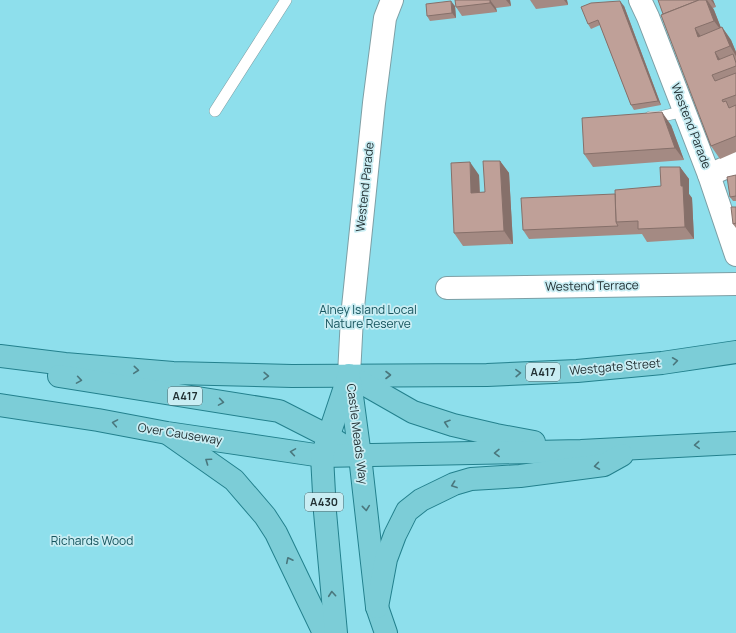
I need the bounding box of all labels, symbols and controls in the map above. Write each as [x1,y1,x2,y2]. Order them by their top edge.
street label: Westend Parade [667,81,716,171]
street label: Westend Parade [351,141,378,233]
street label: Westend Terrace [545,276,639,295]
park label: Alney Island Local Nature Reserve [319,301,417,332]
street label: Westgate Street [569,354,662,379]
one-way arrow [672,357,678,366]
road number: A417 [526,363,560,381]
one-way arrow [133,365,139,374]
one-way arrow [515,369,521,378]
one-way arrow [263,371,269,380]
one-way arrow [385,371,391,379]
one-way arrow [76,375,82,383]
street label: Castle Meads Way [343,383,372,486]
road number: A417 [168,387,202,405]
one-way arrow [218,397,224,406]
street label: Over Causeway [137,418,224,449]
one-way arrow [112,419,118,428]
one-way arrow [444,419,451,428]
one-way arrow [694,441,700,449]
one-way arrow [290,448,296,456]
one-way arrow [494,449,500,457]
one-way arrow [205,459,212,466]
one-way arrow [594,461,600,470]
one-way arrow [451,480,458,488]
road number: A430 [305,493,343,511]
one-way arrow [361,505,370,511]
park label: Richards Wood [51,532,133,549]
one-way arrow [286,557,294,564]
one-way arrow [328,591,337,597]

